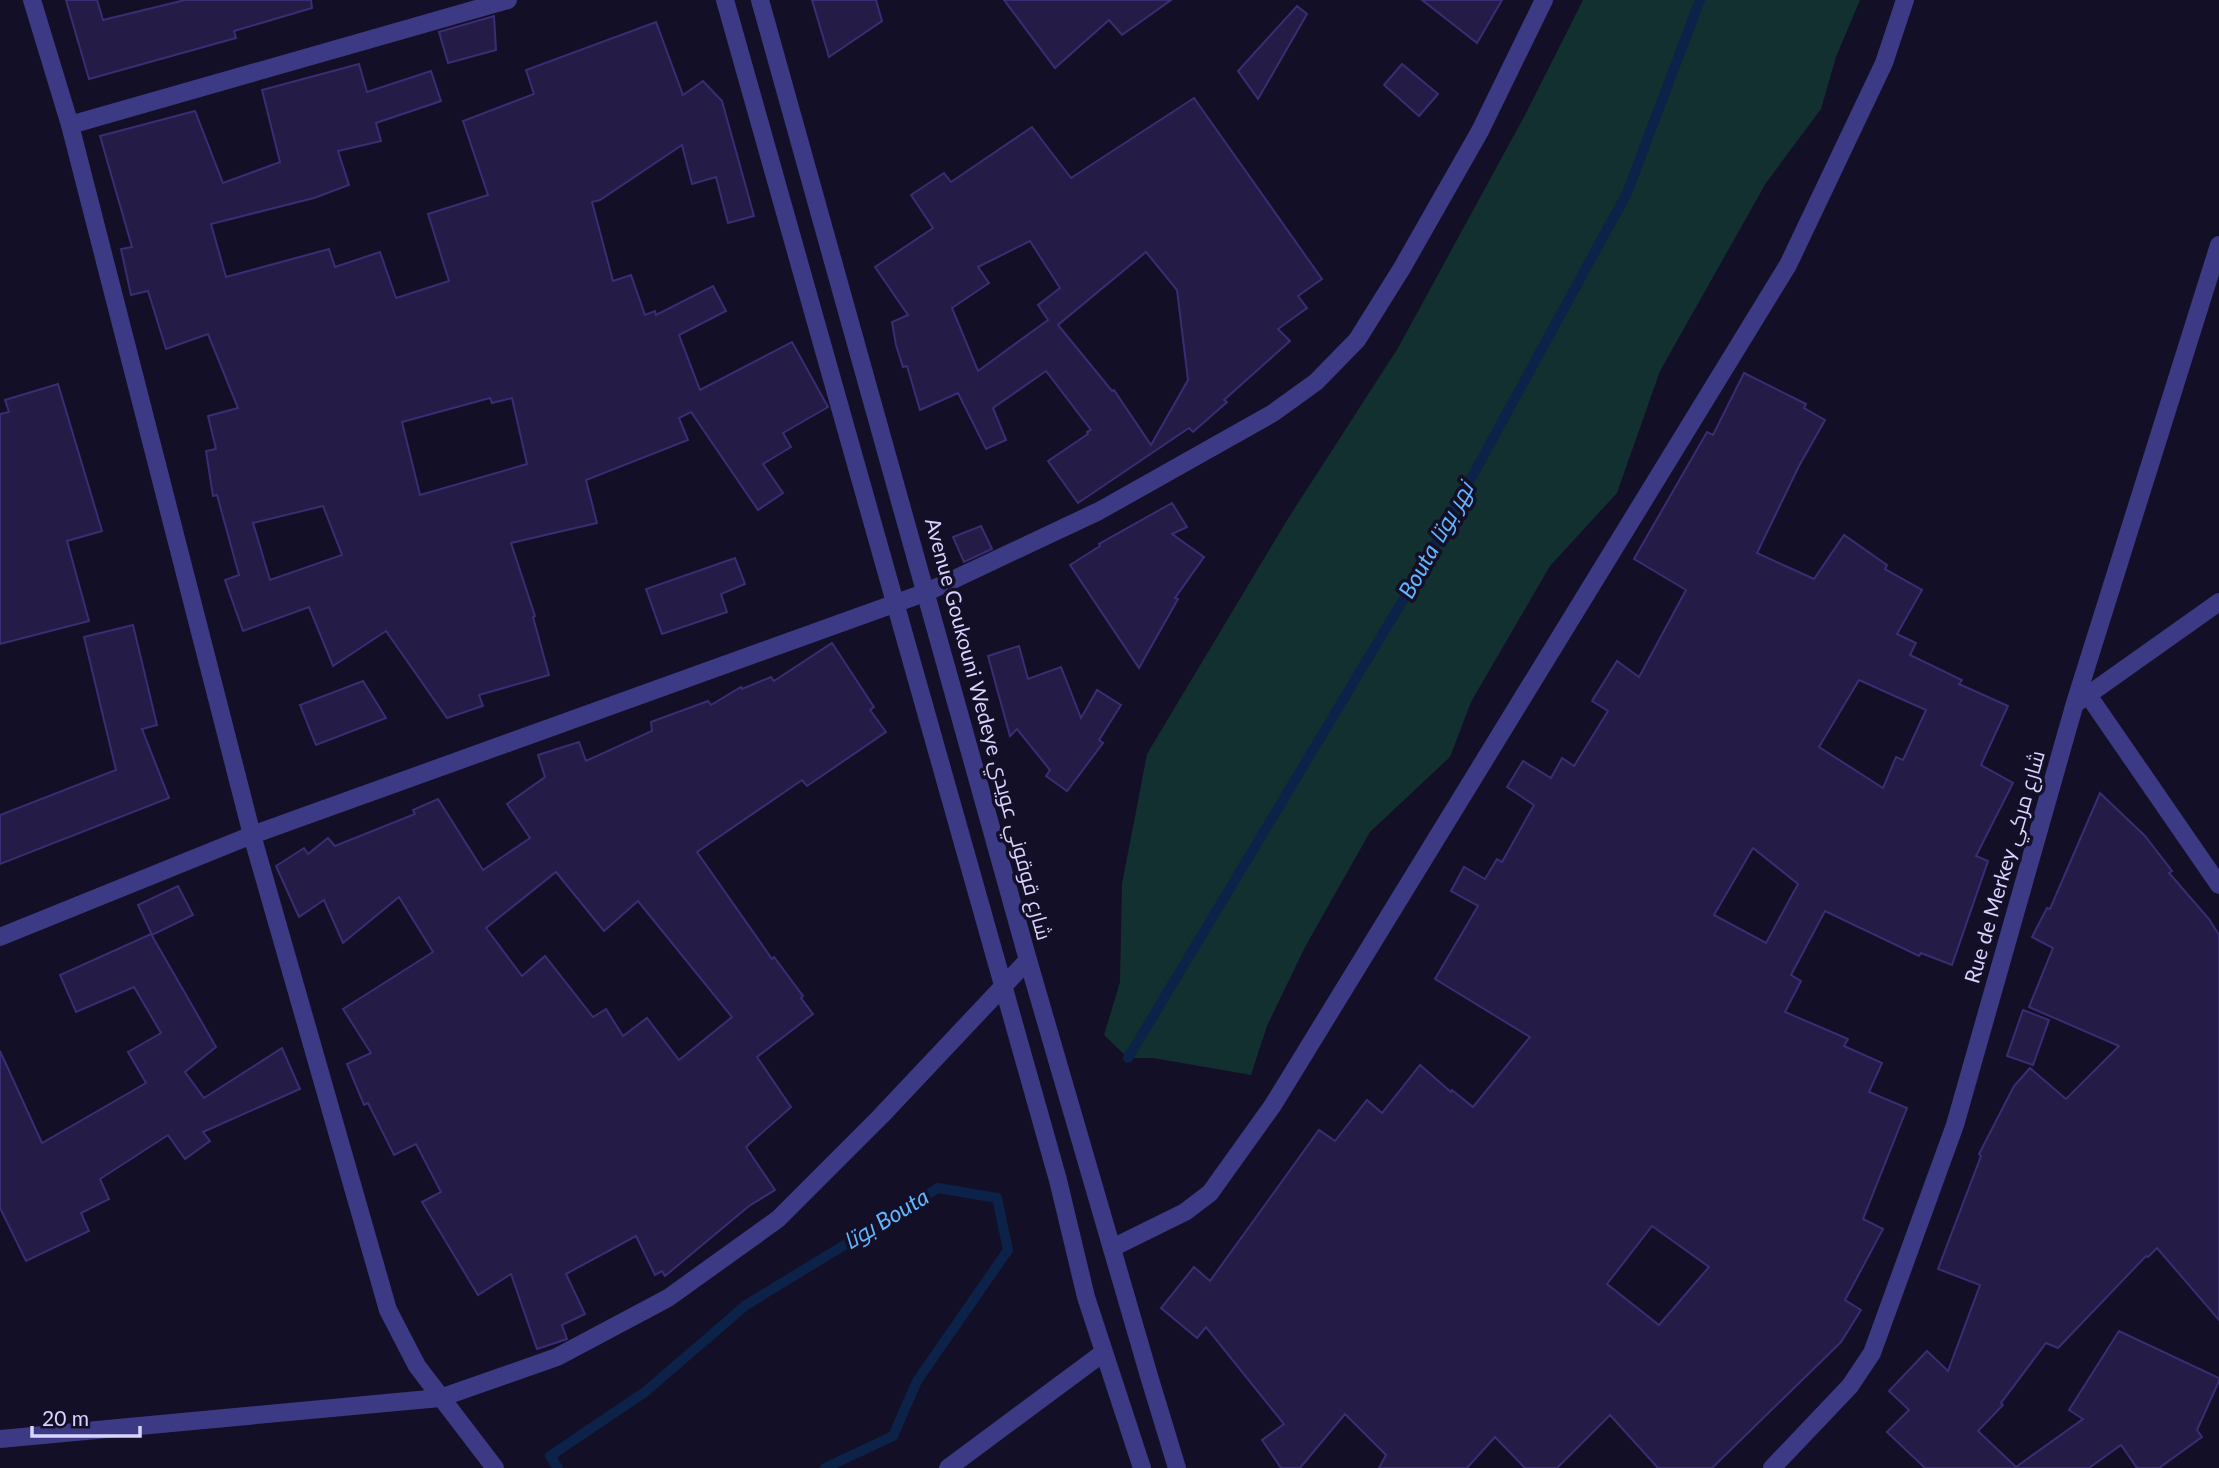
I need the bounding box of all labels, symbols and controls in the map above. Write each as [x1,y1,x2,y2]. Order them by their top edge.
water label: Bouta نهر بوتا [1392,474,1481,603]
street label: Avenue Goukouni Wedeye شارع قوقوني عويدي [916,515,1058,944]
street label: Rue de Merkey شارع مركي [1958,747,2054,987]
water label: بوتا Bouta [837,1182,934,1256]
scale bar [32,1394,140,1438]
text: 20 m [42,1405,89,1430]

